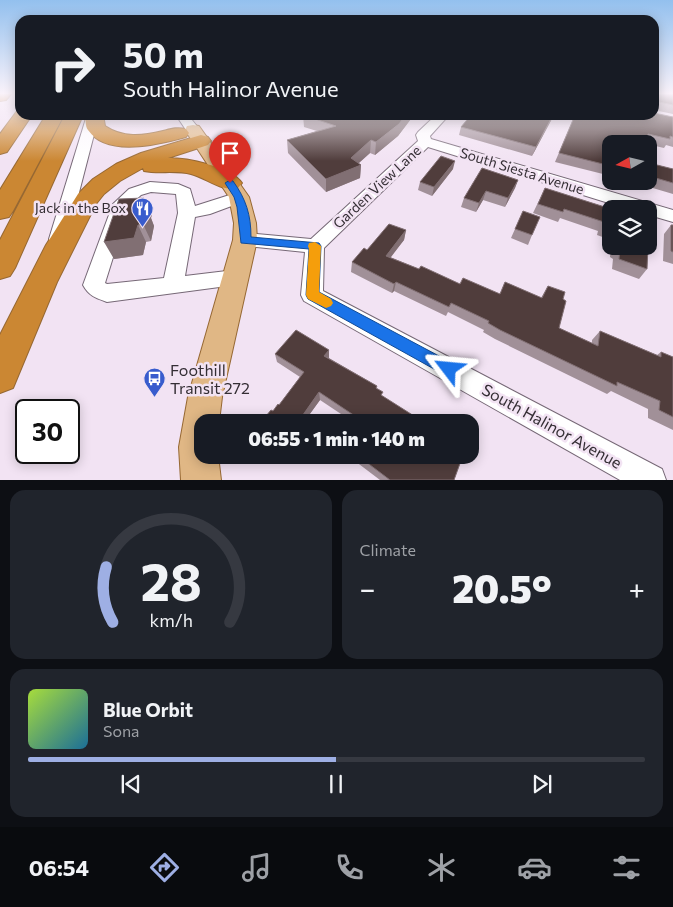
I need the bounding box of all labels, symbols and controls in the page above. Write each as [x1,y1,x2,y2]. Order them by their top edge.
text: 50 m [123,32,204,75]
icon: right [40,35,105,100]
text: South Halinor Avenue [123,75,339,102]
pin [209,132,251,183]
north arrow [602,135,658,190]
map controls [602,135,657,255]
icon: arrive [216,139,244,167]
street label: Garden View Lane [329,141,424,232]
street label: South Siesta Avenue [458,144,586,197]
restaurant icon: Jack in the Box [130,196,154,227]
place label: Jack in the Box [35,199,127,216]
button: layers [602,200,657,255]
position arrow [422,342,474,394]
place label: Foothill Transit 272 [170,360,250,397]
bus stop icon: Foothill Transit 272 [142,367,166,398]
street label: South Halinor Avenue [479,379,625,472]
speed limit sign: 30 [15,399,80,464]
text: 06:55 · 1 min · 140 m [248,427,425,450]
text: Climate [360,540,416,559]
text: 28 [140,548,201,612]
text: 20.5° [452,564,552,611]
text: − [360,571,375,605]
text: + [629,571,645,605]
text: km/h [149,609,192,631]
text: Blue Orbit [103,698,193,721]
text: Sona [103,721,139,740]
icon: previous [117,770,145,798]
icon: pause [322,770,350,798]
icon: next [528,770,556,798]
icon: directions [147,850,182,885]
icon: music [239,850,274,885]
icon: phone [332,850,367,885]
icon: climate [424,850,459,885]
icon: car [517,850,552,885]
icon: filters [609,850,644,885]
text: 06:54 [29,854,89,881]

